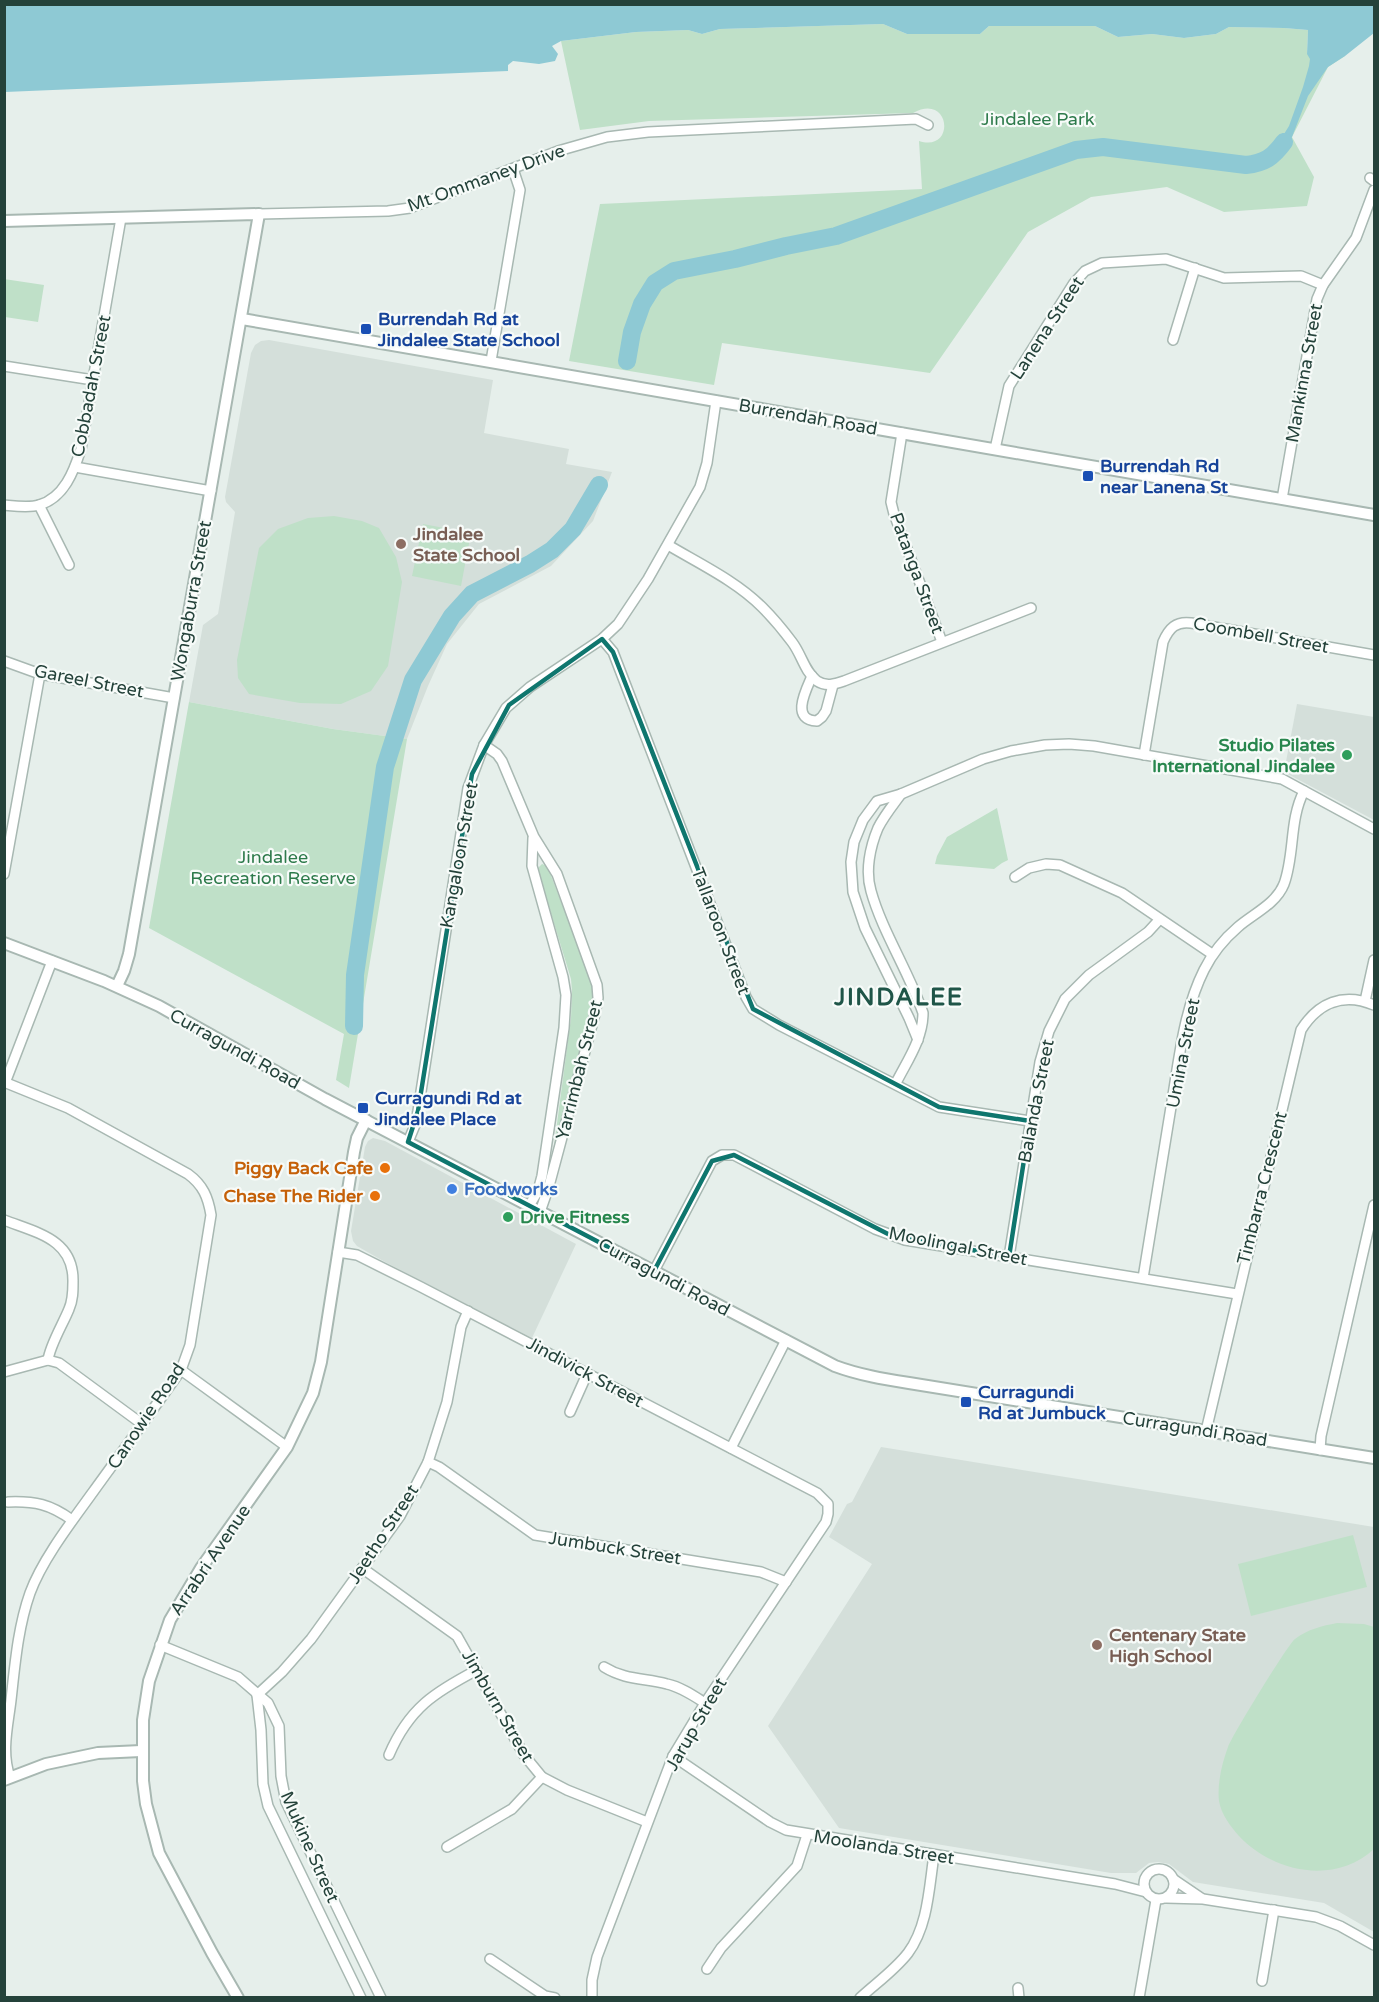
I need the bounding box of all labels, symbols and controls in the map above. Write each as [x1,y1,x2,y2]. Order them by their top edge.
park label: Jindalee Park [981,108,1095,130]
street label: Mt Ommaney Drive [404,139,568,217]
street label: Lanena Street [1005,272,1089,384]
street label: Mankinna Street [1281,302,1327,444]
place label: Burrendah Rd at Jindalee State School [377,308,560,351]
street label: Cobbadah Street [66,313,116,459]
marker: Burrendah Rd at Jindalee State School [359,322,373,336]
street label: Burrendah Road [737,394,879,440]
place label: Burrendah Rd near Lanena St [1100,455,1228,498]
marker: Burrendah Rd near Lanena St [1081,469,1095,483]
street label: Patanga Street [885,510,949,637]
street label: Wongaburra Street [166,519,216,683]
place label: Jindalee State School [412,523,520,566]
marker: Jindalee State School [394,537,408,551]
street label: Coombell Street [1191,612,1331,658]
street label: Gareel Street [32,660,146,702]
place label: Studio Pilates International Jindalee [1152,734,1335,777]
marker: Studio Pilates International Jindalee [1340,748,1354,762]
street label: Kangaloon Street [435,780,483,930]
park label: Jindalee Recreation Reserve [190,846,356,889]
street label: Tallaroon Street [687,864,755,998]
district label: JINDALEE [833,983,964,1012]
street label: Umina Street [1162,996,1204,1110]
street label: Yarrimbah Street [551,998,607,1142]
street label: Curragundi Road [166,1004,304,1094]
street label: Balanda Street [1013,1037,1059,1165]
place label: Curragundi Rd at Jindalee Place [374,1087,522,1130]
marker: Curragundi Rd at Jindalee Place [356,1101,370,1115]
street label: Timbarra Crescent [1232,1109,1292,1267]
place label: Piggy Back Cafe [234,1157,373,1179]
marker: Piggy Back Cafe [378,1161,392,1175]
place label: Foodworks [464,1178,558,1200]
marker: Foodworks [445,1182,459,1196]
place label: Chase The Rider [223,1185,364,1207]
marker: Chase The Rider [368,1189,382,1203]
place label: Drive Fitness [520,1206,630,1228]
marker: Drive Fitness [501,1210,515,1224]
street label: Moolingal Street [887,1222,1029,1270]
street label: Curragundi Road [594,1233,734,1321]
street label: Jindivick Street [523,1332,647,1412]
street label: Canowie Road [102,1359,190,1473]
place label: Curragundi Rd at Jumbuck [978,1381,1106,1424]
marker: Curragundi Rd at Jumbuck [959,1395,973,1409]
street label: Curragundi Road [1121,1407,1269,1451]
street label: Jeetho Street [343,1480,423,1588]
street label: Arrabri Avenue [165,1500,255,1620]
street label: Jumbuck Street [547,1527,683,1569]
place label: Centenary State High School [1109,1624,1246,1667]
marker: Centenary State High School [1090,1638,1104,1652]
street label: Jimburn Street [457,1646,539,1766]
street label: Jarup Street [661,1673,732,1774]
street label: Mukine Street [276,1788,344,1906]
street label: Moolanda Street [812,1825,956,1869]

